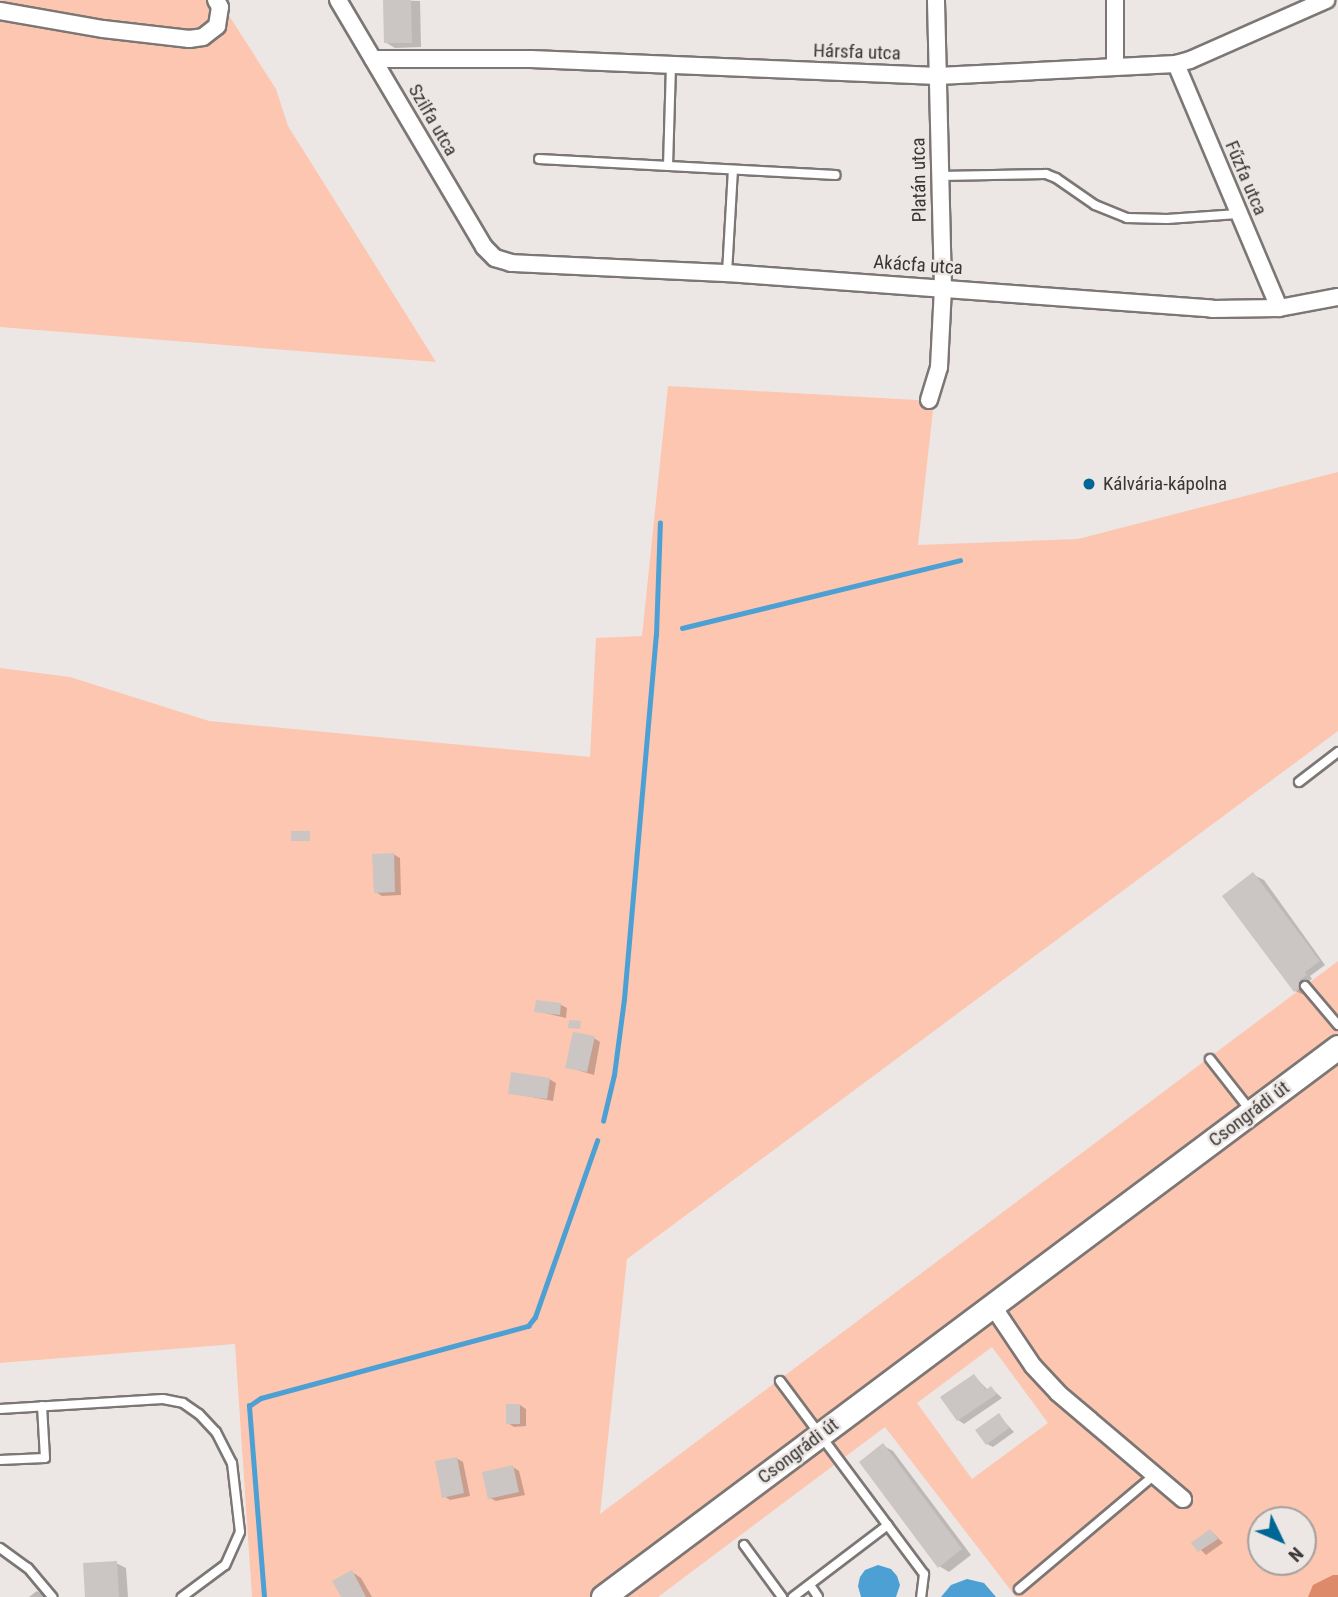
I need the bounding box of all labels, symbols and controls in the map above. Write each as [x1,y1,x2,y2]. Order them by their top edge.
street label: Hársfa utca [813,39,901,65]
street label: Szilfa utca [403,80,463,160]
street label: Platán utca [907,137,931,223]
street label: Fűzfa utca [1220,137,1272,219]
street label: Akácfa utca [873,251,963,279]
place label: Kálvária-kápolna [1103,473,1227,495]
marker: Kálvária-kápolna [1081,476,1097,492]
street label: Csongrádi út [1204,1076,1294,1152]
street label: Csongrádi út [753,1413,843,1489]
north arrow [1247,1506,1317,1576]
text: N [1284,1542,1308,1567]

